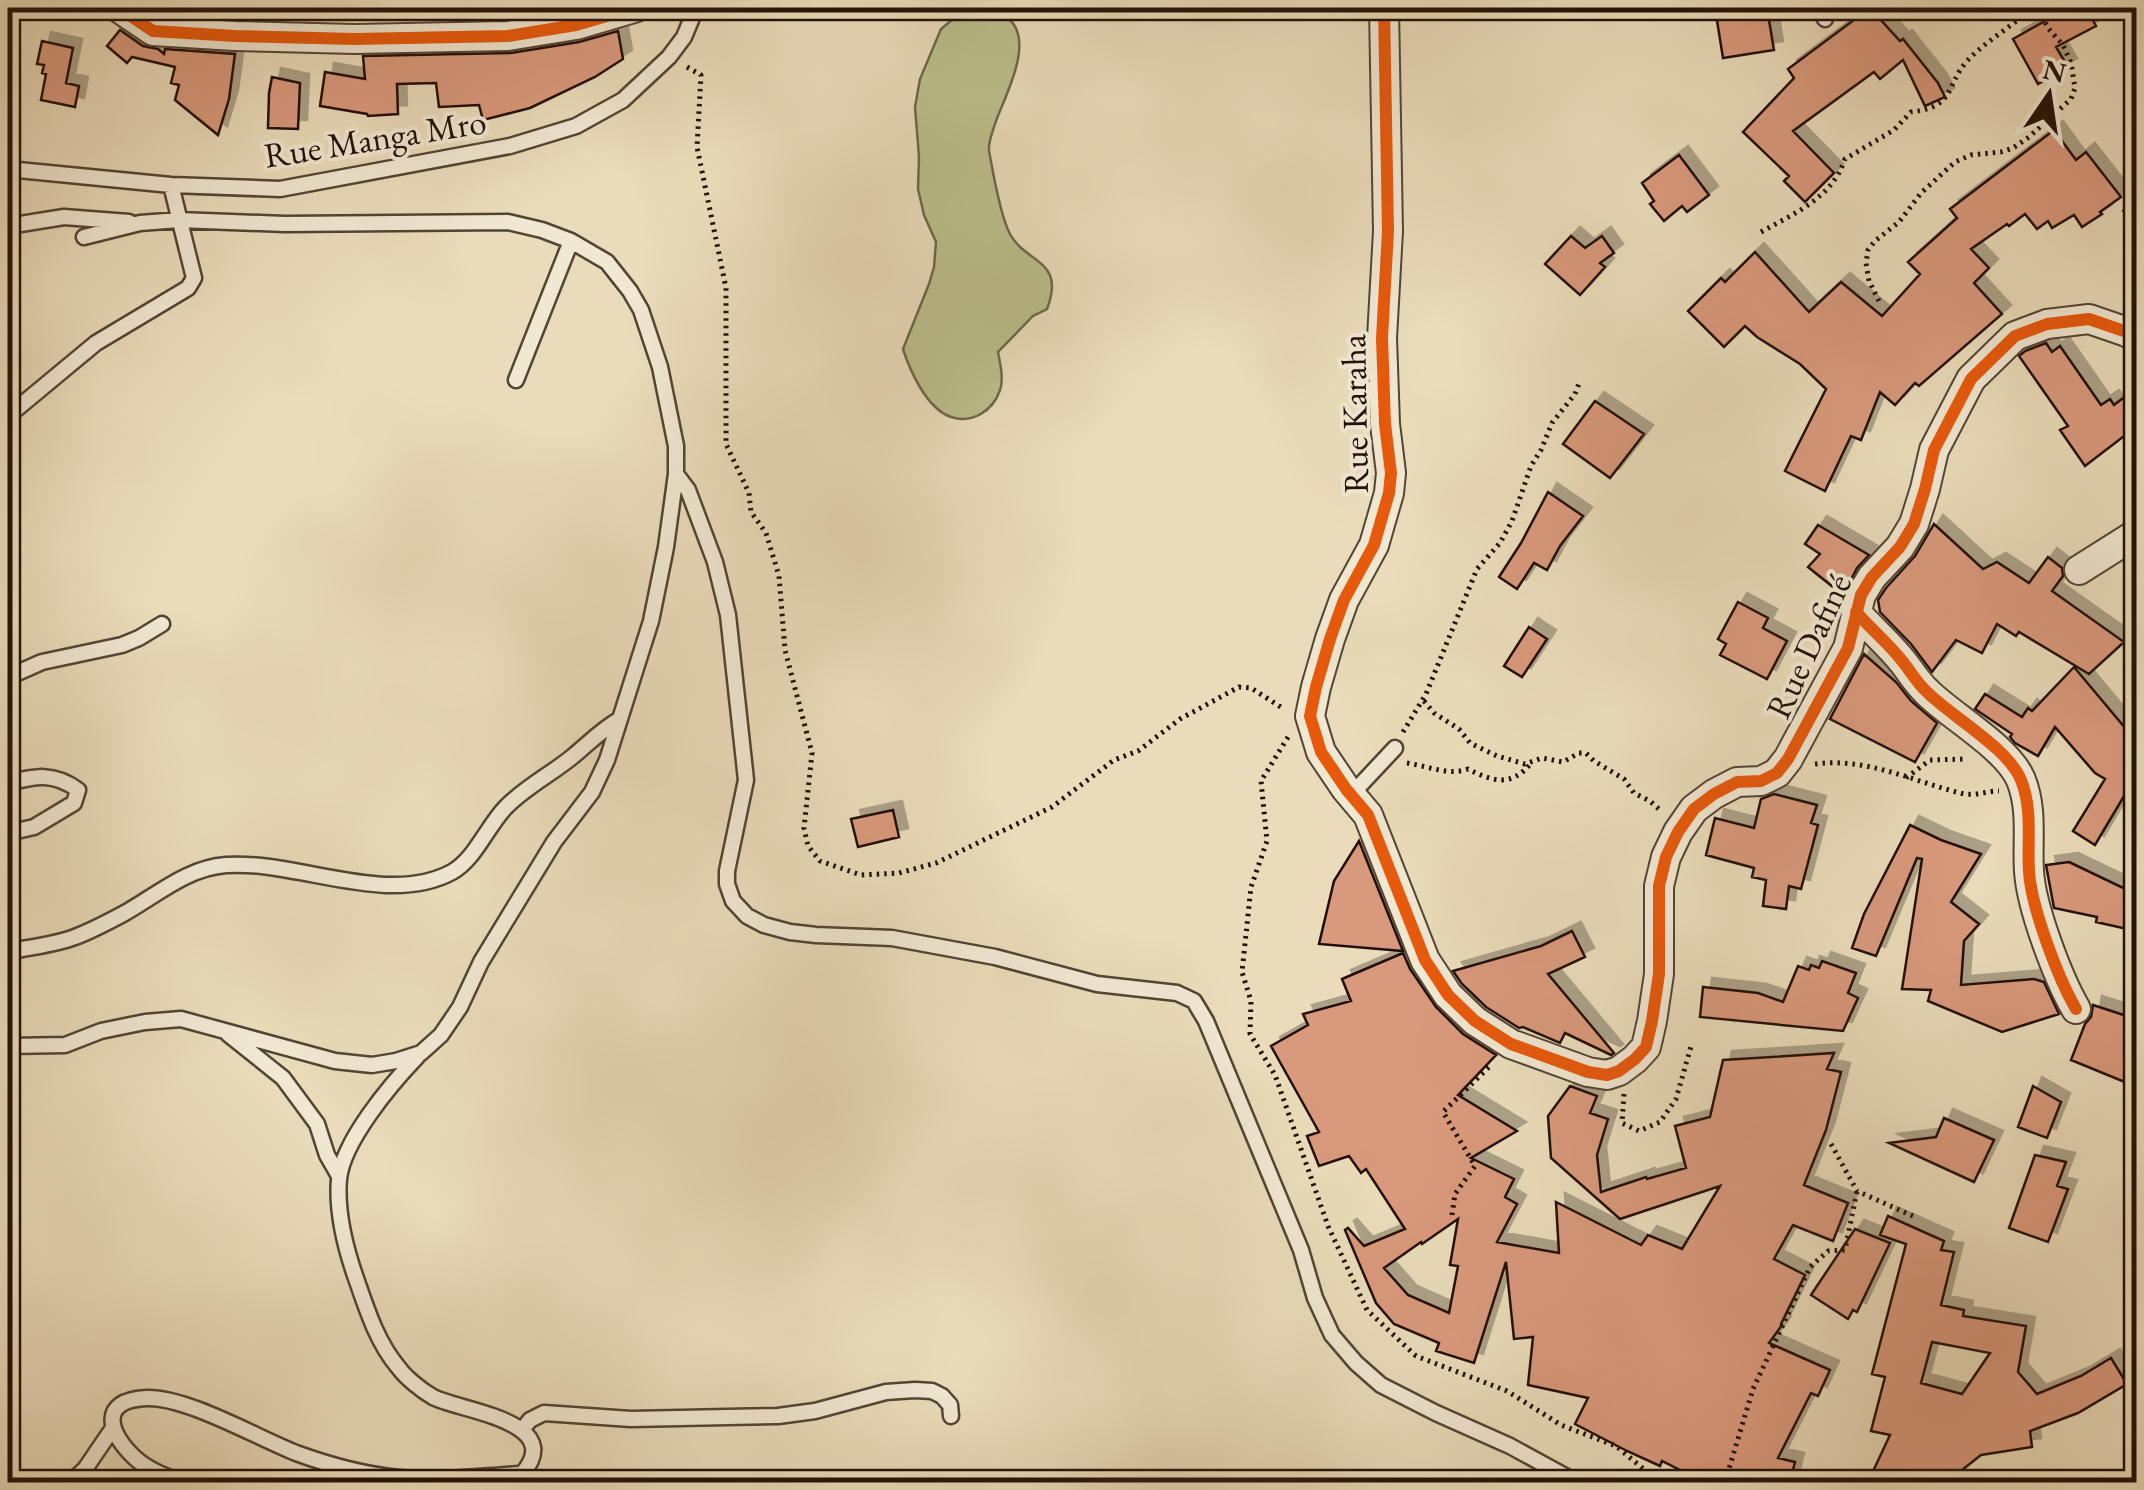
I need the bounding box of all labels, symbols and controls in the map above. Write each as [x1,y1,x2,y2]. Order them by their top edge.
north arrow [1999,45,2099,145]
text: N [2040,51,2070,91]
street label: Rue Manga Mro [261,98,489,178]
street label: Rue Karaha [1330,334,1378,494]
street label: Rue Dafiné [1755,566,1861,726]

